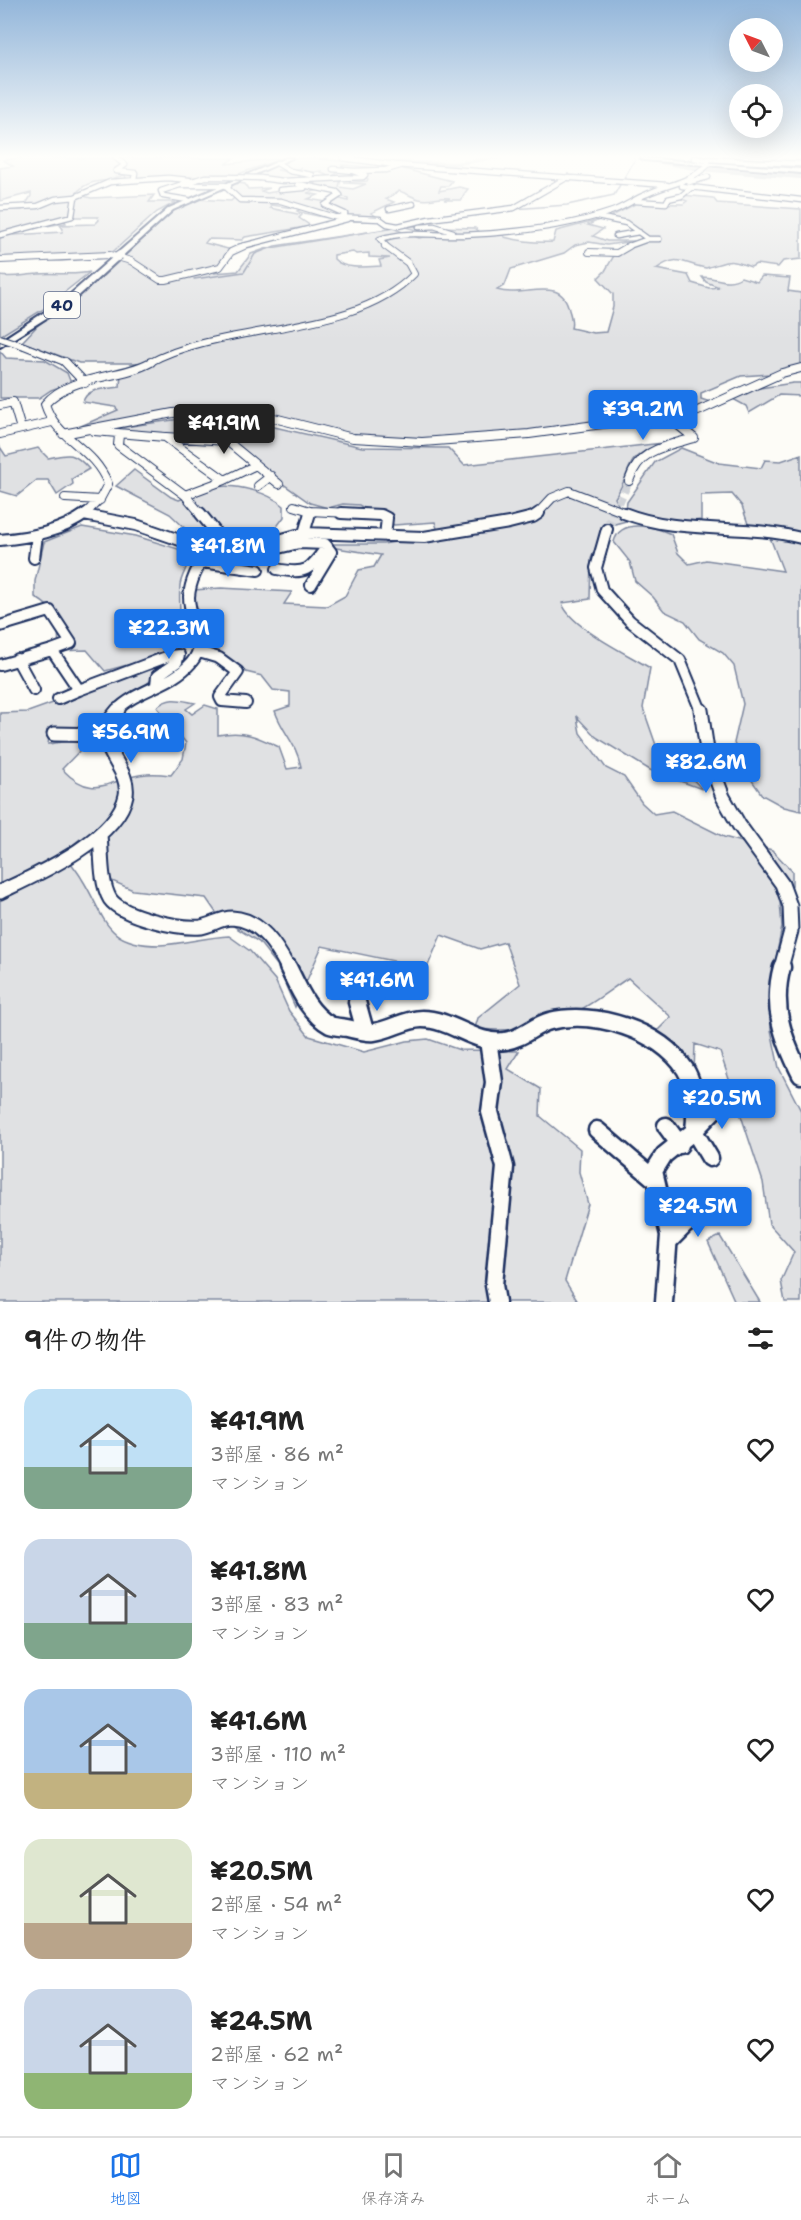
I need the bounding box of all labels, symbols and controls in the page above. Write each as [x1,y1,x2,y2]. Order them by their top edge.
north arrow [729,18,783,72]
map controls [729,18,783,138]
button: locate [729,84,783,138]
road number: 40 [44,292,80,318]
pin: ¥39.2M [594,390,692,441]
text: ¥39.2M [602,396,684,422]
pin: ¥41.9M [175,404,273,455]
text: ¥41.9M [188,410,260,436]
pin: ¥41.8M [179,527,277,578]
text: ¥41.8M [191,533,265,559]
pin: ¥22.3M [120,609,218,660]
text: ¥22.3M [128,615,210,641]
pin: ¥56.9M [82,713,180,764]
text: ¥56.9M [92,719,170,745]
pin: ¥82.6M [657,743,755,794]
text: ¥82.6M [665,749,747,775]
pin: ¥41.6M [328,961,426,1012]
text: ¥41.6M [340,967,414,993]
pin: ¥20.5M [673,1079,771,1130]
text: ¥20.5M [682,1085,762,1111]
pin: ¥24.5M [649,1187,747,1238]
text: ¥24.5M [659,1193,737,1219]
text: 9件の物件 [24,1322,146,1357]
icon: filters [744,1322,777,1355]
text: ¥41.9M [210,1403,304,1438]
icon: home [72,1413,144,1485]
icon: heart [744,1433,777,1466]
text: 3部屋 · 86 m² [210,1441,344,1467]
text: マンション [210,1470,309,1496]
text: ¥41.8M [210,1553,307,1588]
icon: home [72,1563,144,1635]
icon: heart [744,1583,777,1616]
text: 3部屋 · 83 m² [210,1591,343,1617]
text: マンション [210,1620,309,1646]
text: ¥41.6M [210,1703,307,1738]
icon: home [72,1713,144,1785]
icon: heart [744,1733,777,1766]
text: 3部屋 · 110 m² [210,1741,346,1767]
text: マンション [210,1770,309,1796]
text: ¥20.5M [210,1853,313,1888]
icon: home [72,1863,144,1935]
icon: heart [744,1883,777,1916]
text: 2部屋 · 54 m² [210,1891,342,1917]
text: マンション [210,1920,309,1946]
text: ¥24.5M [210,2003,313,2038]
icon: home [72,2013,144,2085]
icon: heart [744,2033,777,2066]
text: 2部屋 · 62 m² [210,2041,343,2067]
text: マンション [210,2070,309,2096]
tab: 地図 [109,2149,142,2209]
tab: 保存済み [361,2149,425,2209]
tab: ホーム [644,2149,692,2209]

